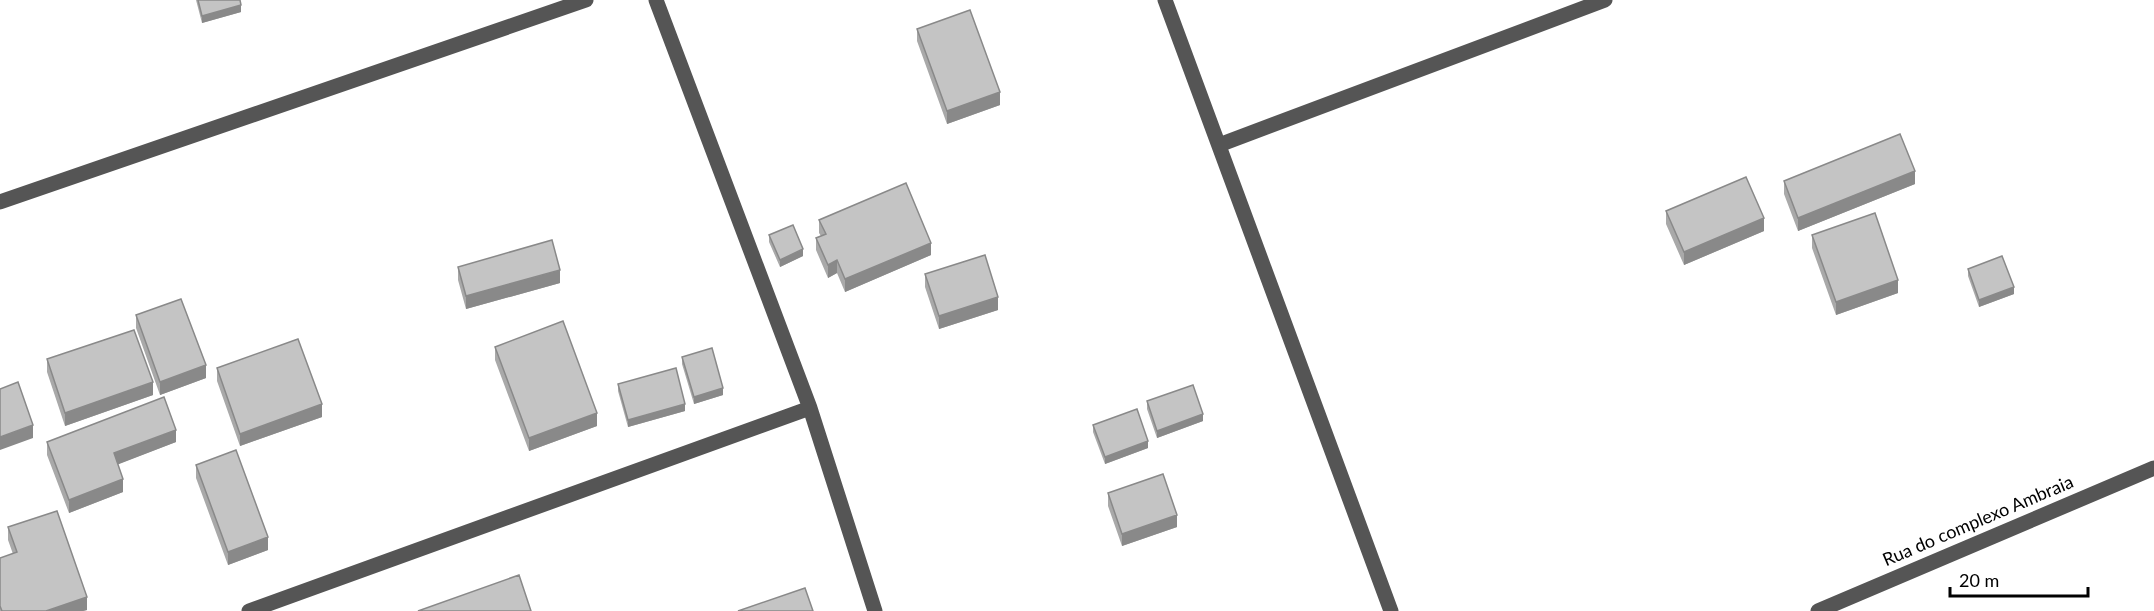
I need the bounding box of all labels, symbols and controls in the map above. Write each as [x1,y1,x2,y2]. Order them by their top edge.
street label: Rua do complexo Ambraia [1879,470,2076,570]
scale bar [1950,560,2088,598]
text: 20 m [1959,569,1999,591]

